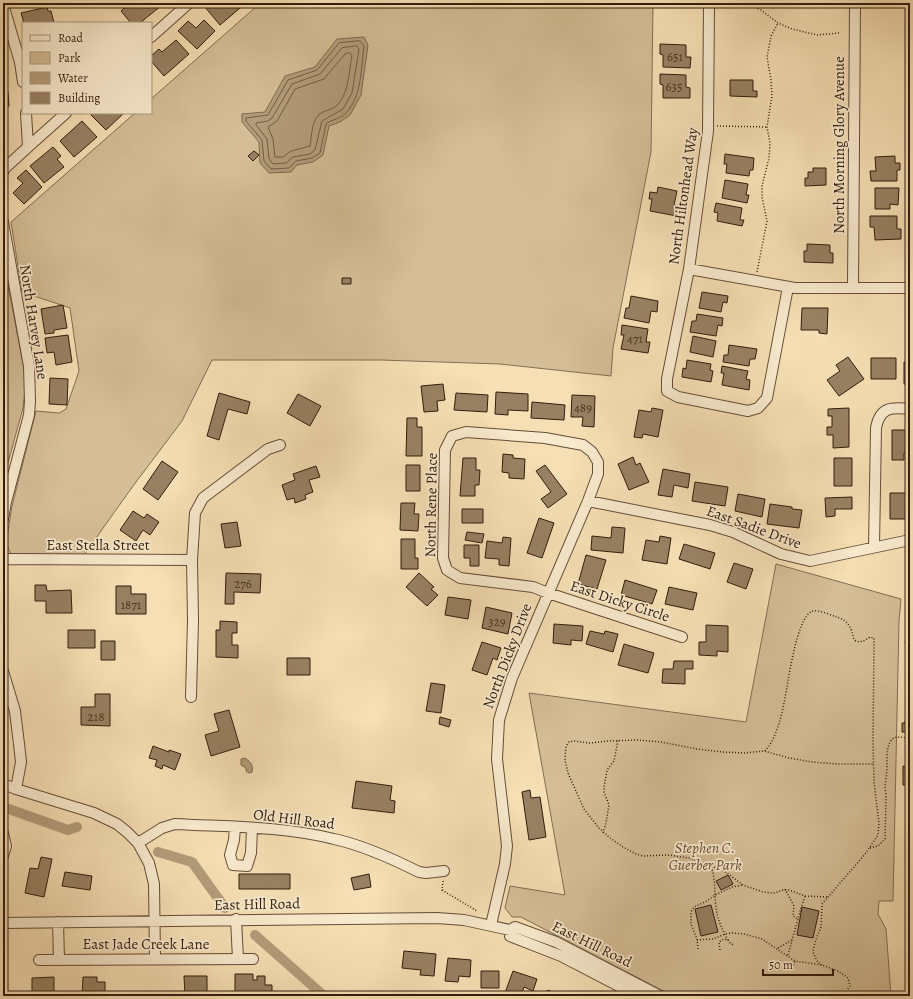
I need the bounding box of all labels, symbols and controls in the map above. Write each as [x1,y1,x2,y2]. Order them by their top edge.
legend [22,22,152,114]
text: Road [58,30,84,46]
house number: 651 [667,48,684,65]
text: Park [58,50,81,66]
street label: North Morning Glory Avenue [829,56,849,234]
text: Water [57,70,88,86]
house number: 635 [665,78,683,95]
text: Building [58,90,100,106]
street label: North Hiltonhead Way [663,126,703,266]
street label: North Harvey Lane [15,263,53,381]
house number: 471 [627,330,643,347]
house number: 489 [574,399,592,416]
street label: North Rene Place [420,452,442,558]
street label: East Sadie Drive [704,501,805,554]
street label: East Stella Street [46,535,150,555]
house number: 276 [234,575,252,592]
street label: East Dicky Circle [568,576,673,627]
house number: 1871 [121,596,142,613]
street label: North Dicky Drive [478,600,536,712]
house number: 329 [488,613,506,630]
house number: 218 [88,708,104,725]
street label: Old Hill Road [252,804,337,834]
park label: Stephen C. Guerber Park [668,838,742,875]
street label: East Hill Road [214,893,301,915]
street label: East Hill Road [549,916,636,972]
street label: East Jade Creek Lane [83,934,210,954]
scale bar [763,951,833,977]
text: 50 m [769,957,793,973]

